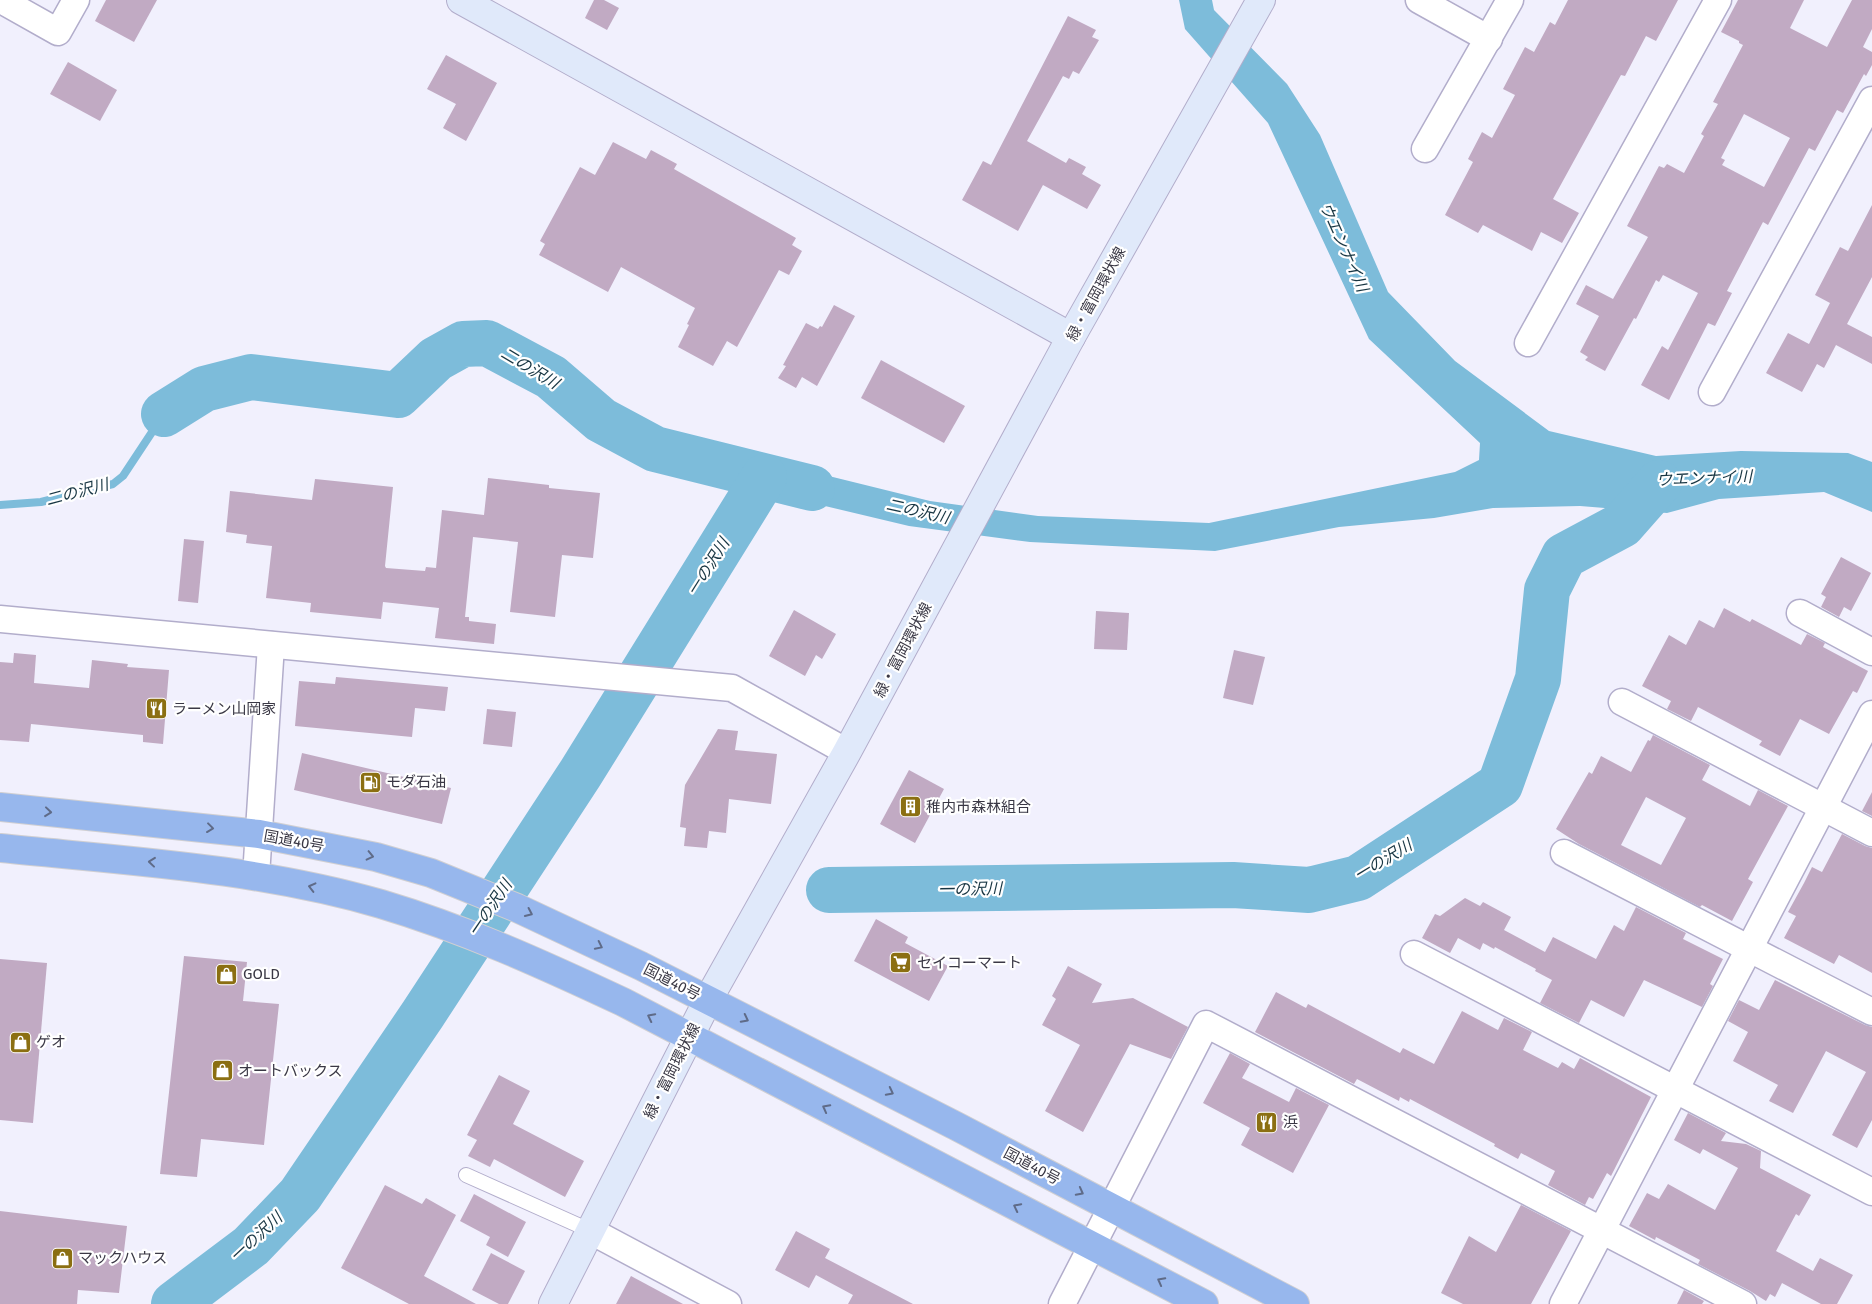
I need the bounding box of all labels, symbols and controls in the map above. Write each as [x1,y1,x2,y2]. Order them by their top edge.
water label: ウエンナイ川 [1316,199,1373,297]
street label: 緑・富岡環状線 [1063,244,1129,344]
water label: 二の沢川 [498,343,564,394]
water label: ウエンナイ川 [1656,467,1754,489]
water label: 二の沢川 [44,474,112,509]
water label: 二の沢川 [885,495,953,528]
water label: 一の沢川 [683,533,734,599]
street label: 緑・富岡環状線 [870,599,936,701]
restaurant icon: ラーメン山岡家 [144,697,168,721]
place label: ラーメン山岡家 [172,700,276,718]
fuel station icon: モダ石油 [358,770,382,794]
place label: モダ石油 [386,773,446,791]
building icon: 稚内市森林組合 [898,795,922,819]
place label: 稚内市森林組合 [926,798,1031,816]
one-way arrow [45,806,53,817]
one-way arrow [206,822,214,833]
street label: 国道40号 [262,827,326,855]
water label: 一の沢川 [1351,834,1417,885]
one-way arrow [366,850,375,861]
one-way arrow [148,857,156,868]
water label: 一の沢川 [464,875,517,940]
water label: 一の沢川 [938,879,1004,899]
one-way arrow [308,882,317,893]
one-way arrow [524,907,533,918]
one-way arrow [594,940,603,951]
supermarket icon: セイコーマート [889,951,913,975]
place label: セイコーマート [917,954,1022,972]
street label: 国道40号 [641,960,703,1004]
shop icon: GOLD [215,962,239,986]
place label: GOLD [243,965,280,983]
one-way arrow [647,1013,656,1023]
one-way arrow [740,1013,749,1023]
street label: 緑・富岡環状線 [640,1020,704,1122]
shop icon: ゲオ [8,1030,32,1054]
place label: ゲオ [36,1033,66,1051]
shop icon: オートバックス [210,1059,234,1083]
place label: オートバックス [238,1062,343,1080]
one-way arrow [884,1086,893,1096]
one-way arrow [822,1104,831,1114]
restaurant icon: 浜 [1255,1110,1279,1134]
place label: 浜 [1283,1113,1298,1131]
street label: 国道40号 [1001,1144,1063,1188]
one-way arrow [1075,1185,1084,1195]
one-way arrow [1013,1203,1022,1213]
water label: 一の沢川 [226,1207,287,1266]
shop icon: マックハウス [50,1246,74,1270]
place label: マックハウス [78,1249,167,1267]
one-way arrow [1157,1278,1166,1288]

